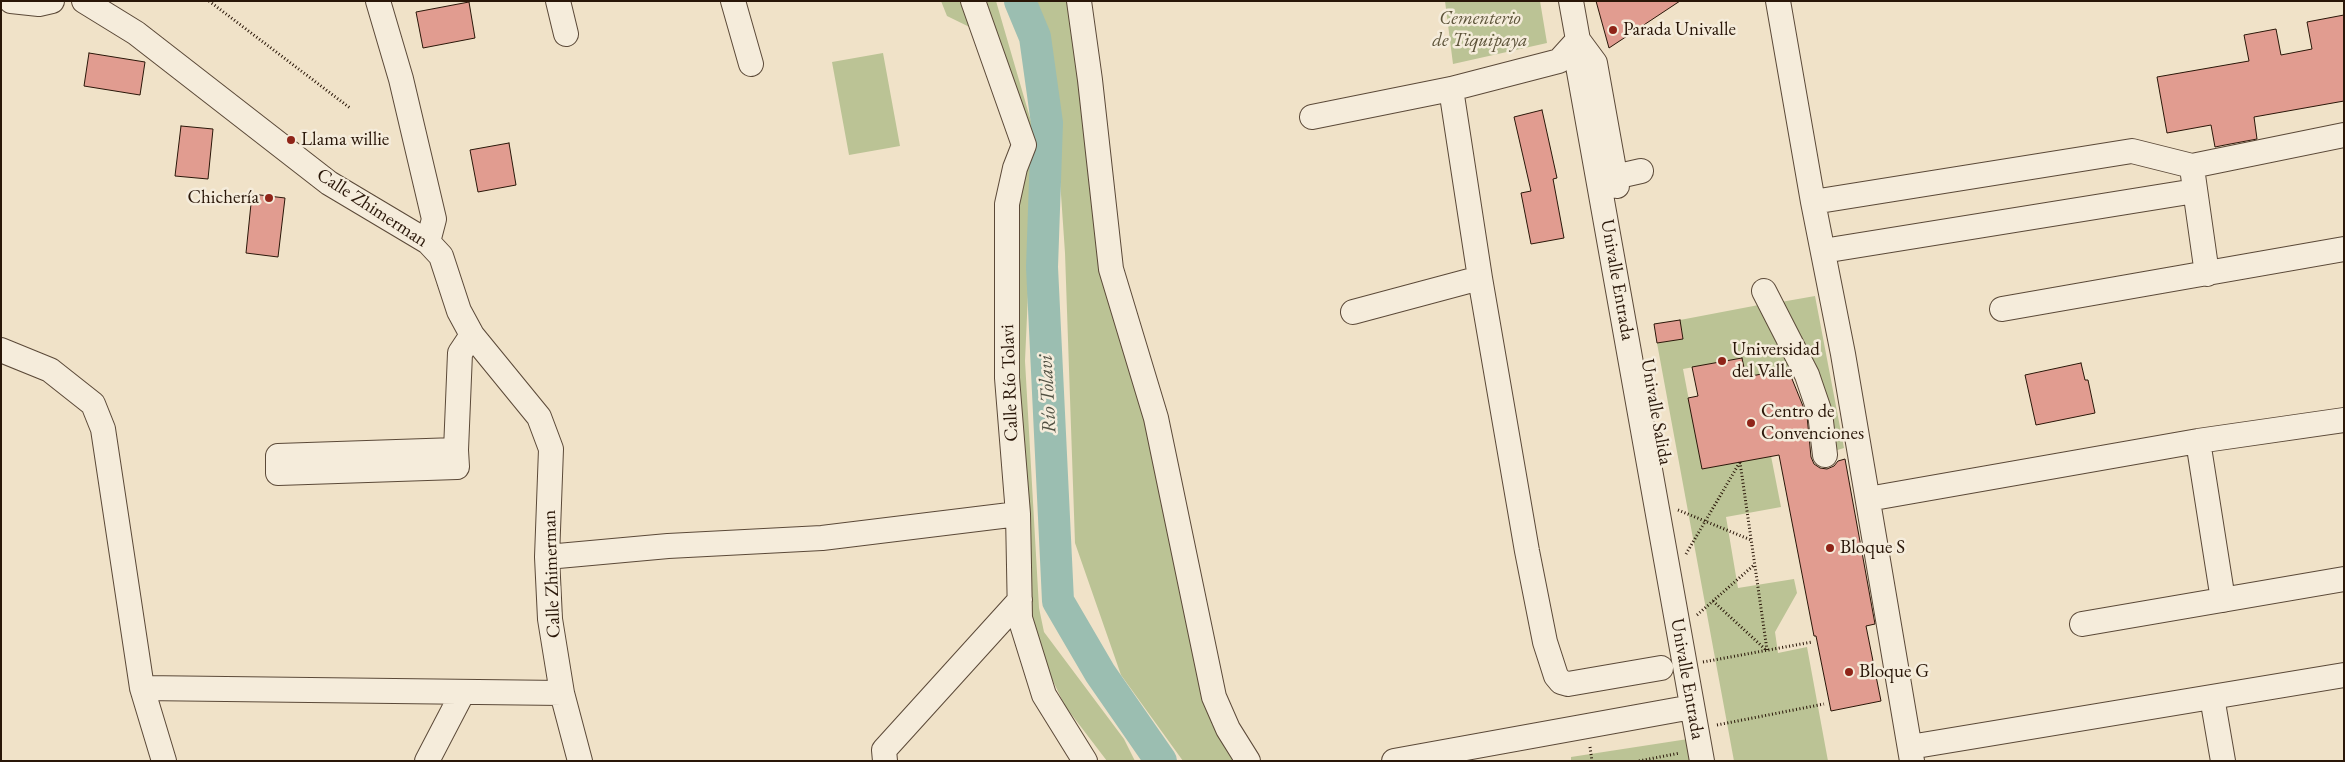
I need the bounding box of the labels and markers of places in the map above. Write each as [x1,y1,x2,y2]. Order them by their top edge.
place label: Parada Univalle [1623,19,1736,41]
marker: Parada Univalle [1607,24,1619,36]
place label: Llama willie [301,129,389,151]
marker: Llama willie [285,134,297,146]
place label: Chichería [188,187,259,209]
marker: Chichería [263,192,275,204]
place label: Universidad del Valle [1732,339,1820,383]
marker: Universidad del Valle [1716,355,1728,367]
place label: Centro de Convenciones [1761,401,1864,445]
marker: Centro de Convenciones [1745,417,1757,429]
place label: Bloque S [1840,537,1905,559]
marker: Bloque S [1824,542,1836,554]
place label: Bloque G [1859,661,1929,683]
marker: Bloque G [1843,666,1855,678]

